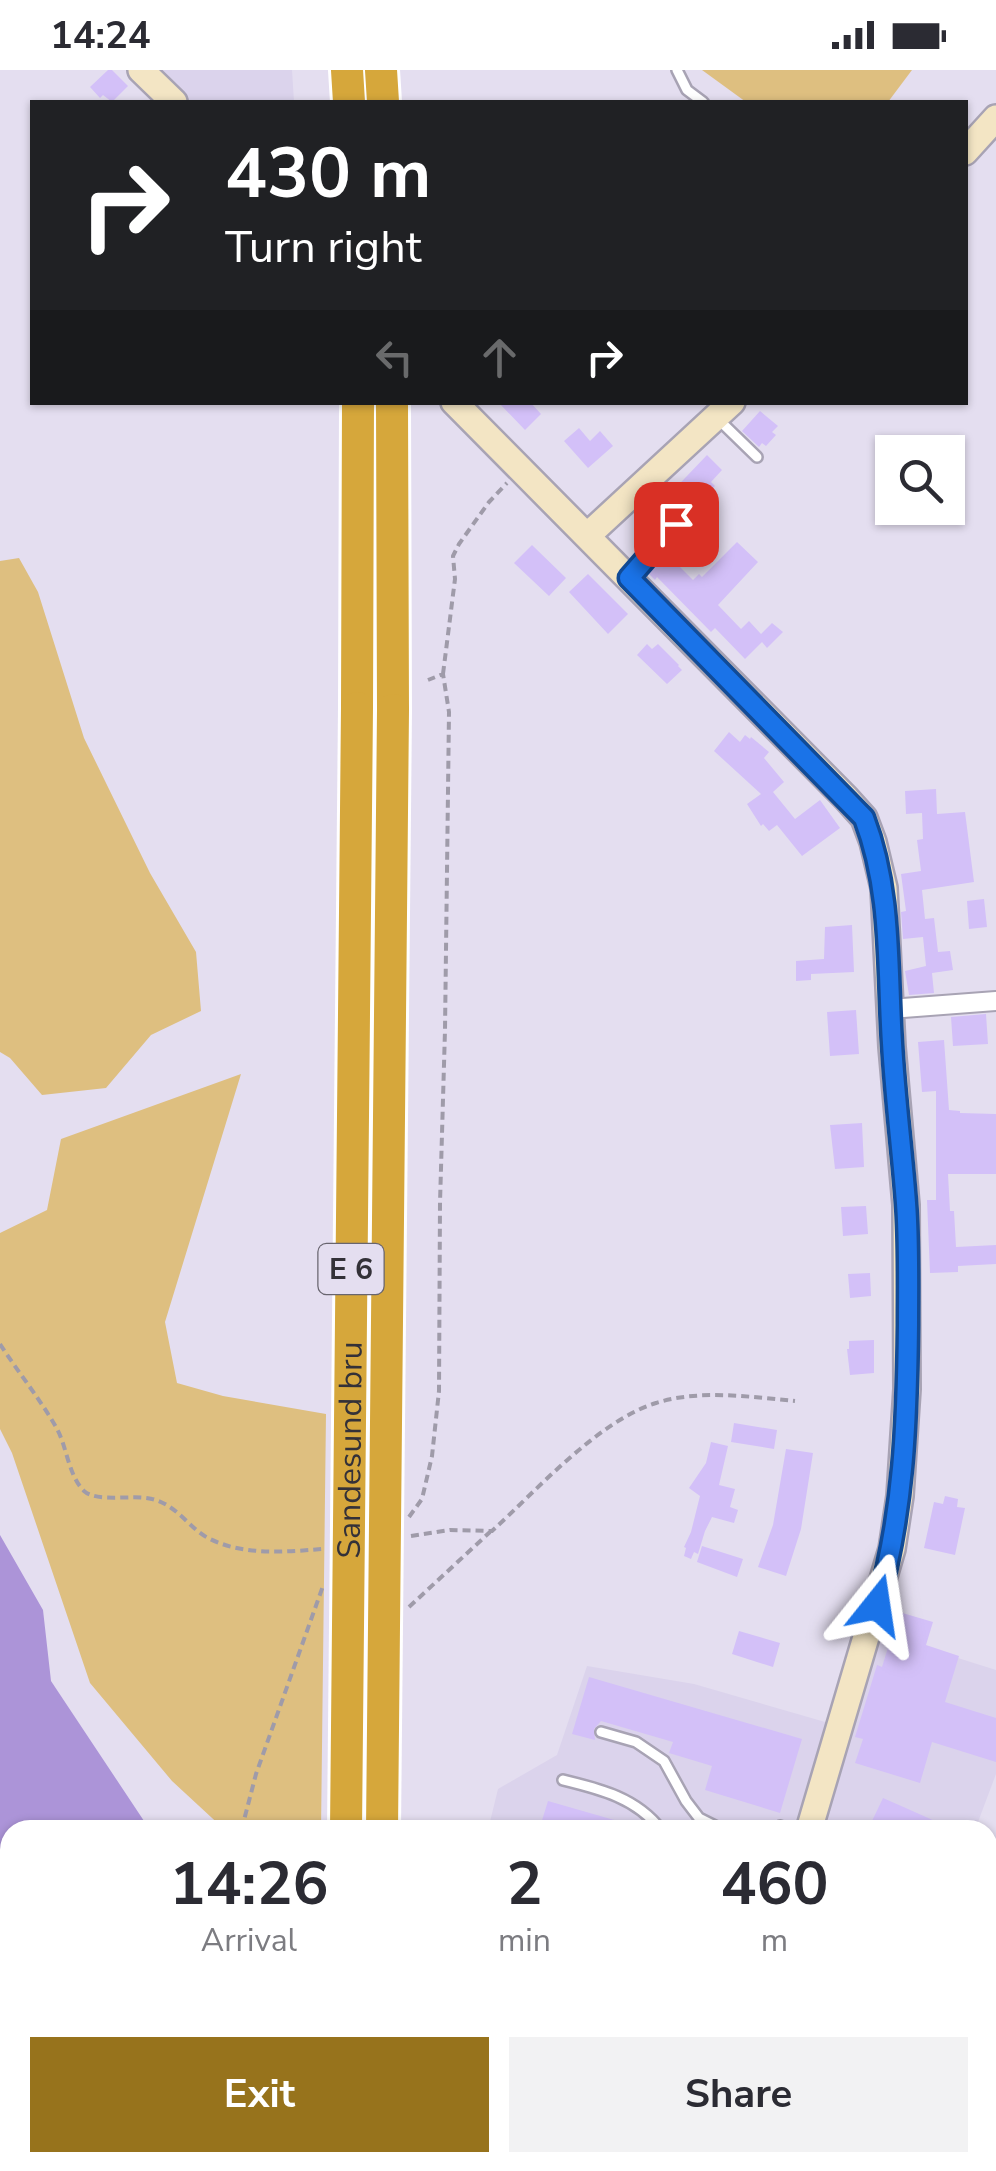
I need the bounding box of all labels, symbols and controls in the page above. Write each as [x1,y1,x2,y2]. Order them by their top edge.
text: 14:24 [50,10,151,61]
text: 430 m [225,126,431,222]
icon: right [60,140,190,270]
text: Turn right [225,217,422,278]
icon: left [367,330,422,385]
icon: ahead [472,330,527,385]
icon: right [577,330,632,385]
map controls [875,435,965,525]
button: search [875,435,965,525]
pin [634,482,719,567]
icon: arrive [649,497,704,552]
road number: E 6 [318,1244,384,1294]
street label: Sandesund bru [328,1341,373,1559]
position arrow [825,1553,929,1657]
text: 14:26 [170,1843,328,1925]
text: 2 [506,1843,542,1925]
text: 460 [720,1843,828,1925]
text: Arrival [201,1919,297,1962]
text: min [498,1919,551,1962]
text: m [761,1919,788,1962]
button: Exit [30,2037,489,2152]
button: Share [509,2037,968,2152]

